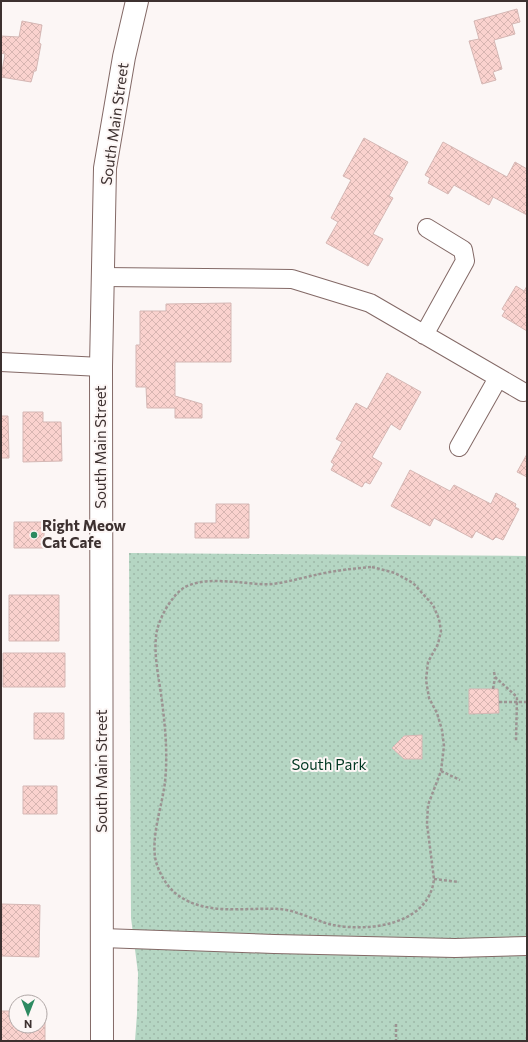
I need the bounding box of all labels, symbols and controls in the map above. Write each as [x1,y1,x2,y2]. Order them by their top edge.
street label: South Main Street [97,61,132,186]
street label: South Main Street [91,385,109,509]
place label: Right Meow Cat Cafe [42,516,127,551]
marker: Right Meow Cat Cafe [29,530,39,540]
street label: South Main Street [92,709,110,833]
park label: South Park [291,755,367,773]
north arrow [8,994,48,1034]
text: N [24,1018,32,1031]

